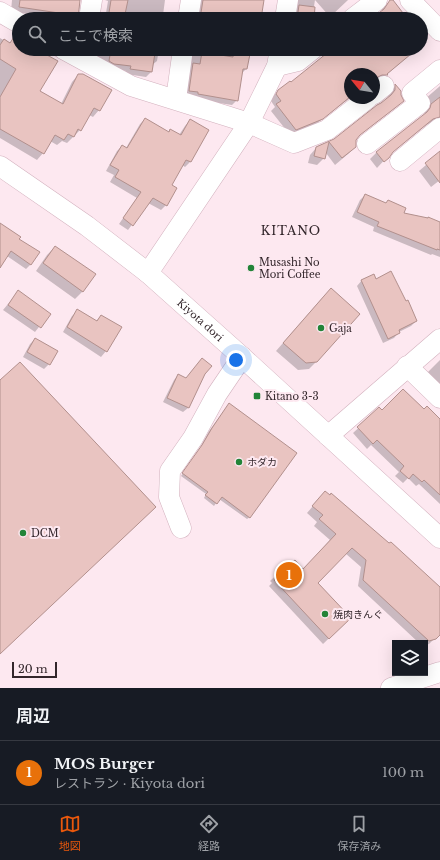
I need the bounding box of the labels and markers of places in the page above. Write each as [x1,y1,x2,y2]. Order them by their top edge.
place label: Musashi No Mori Coffee [259,256,321,281]
marker: Musashi No Mori Coffee [246,263,256,273]
place label: Gaja [329,322,352,335]
marker: Gaja [316,323,326,333]
place label: Kitano 3-3 [265,390,319,403]
marker: Kitano 3-3 [252,391,262,401]
place label: ホダカ [247,456,277,469]
marker: ホダカ [234,457,244,467]
place label: DCM [31,527,59,540]
marker: DCM [18,528,28,538]
pin: 1 [276,560,302,590]
place label: 焼肉きんぐ [333,608,383,621]
marker: 焼肉きんぐ [320,609,330,619]

